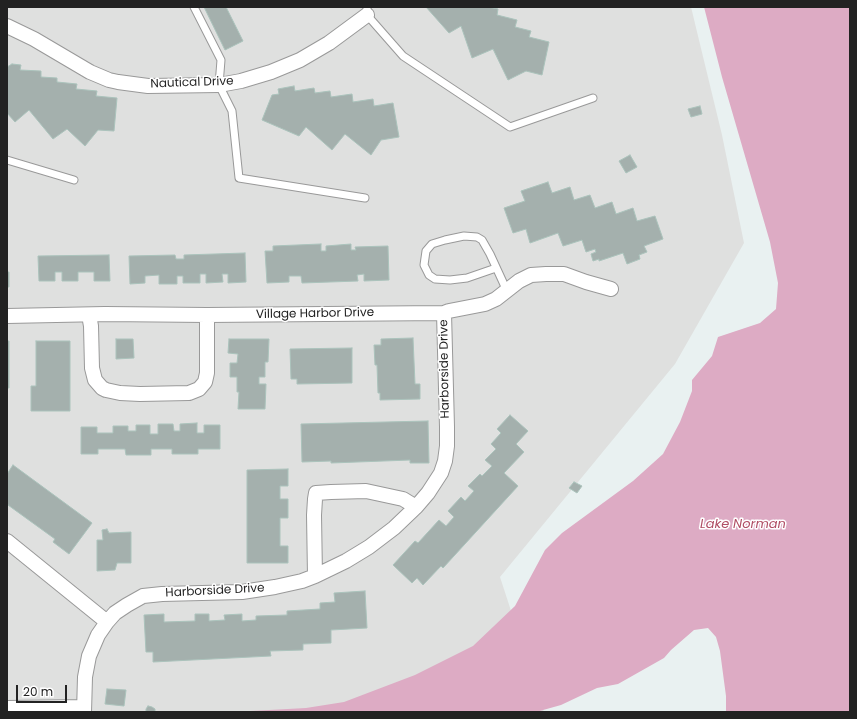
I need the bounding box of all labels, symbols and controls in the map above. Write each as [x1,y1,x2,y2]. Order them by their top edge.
street label: Nautical Drive [150,74,234,92]
street label: Village Harbor Drive [256,306,374,322]
street label: Harborside Drive [437,319,453,419]
water label: Lake Norman [700,517,786,533]
street label: Harborside Drive [165,581,265,601]
scale bar [18,677,69,703]
text: 20 m [23,683,53,700]

